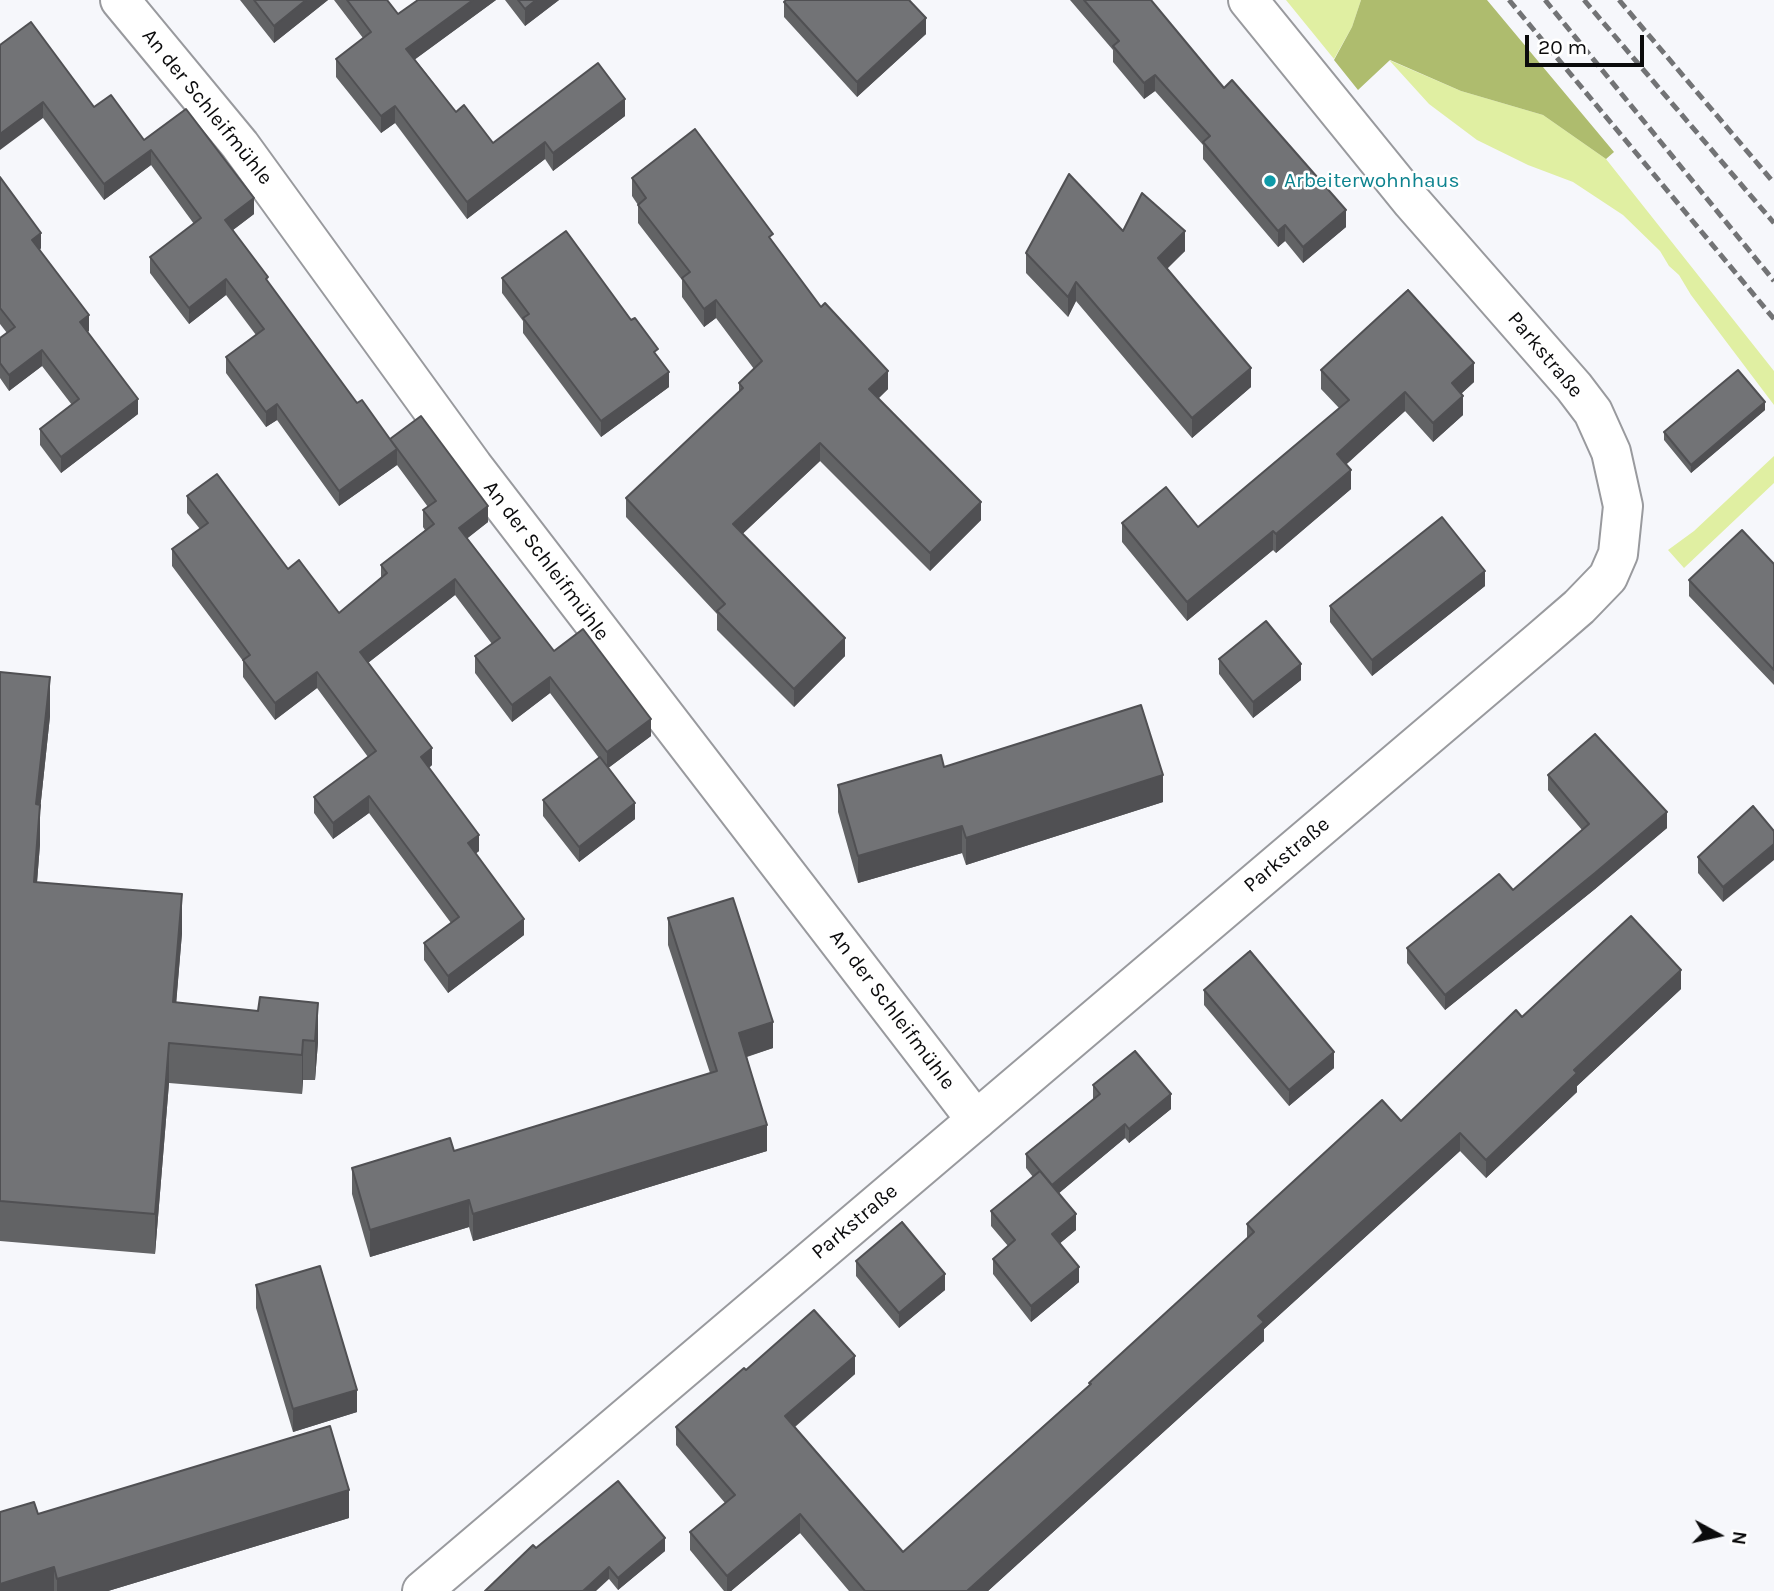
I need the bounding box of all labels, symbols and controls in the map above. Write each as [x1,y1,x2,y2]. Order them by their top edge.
scale bar [1529,21,1648,65]
street label: An der Schleifmühle [136,24,278,190]
text: 20 m [1538,35,1587,59]
place label: Arbeiterwohnhaus [1284,168,1459,194]
marker: Arbeiterwohnhaus [1262,173,1278,189]
street label: Parkstraße [1502,307,1588,403]
street label: An der Schleifmühle [478,476,614,646]
street label: Parkstraße [1239,812,1335,898]
street label: An der Schleifmühle [824,925,960,1095]
street label: Parkstraße [807,1179,903,1265]
north arrow [1683,1500,1753,1570]
text: N [1727,1530,1751,1546]

